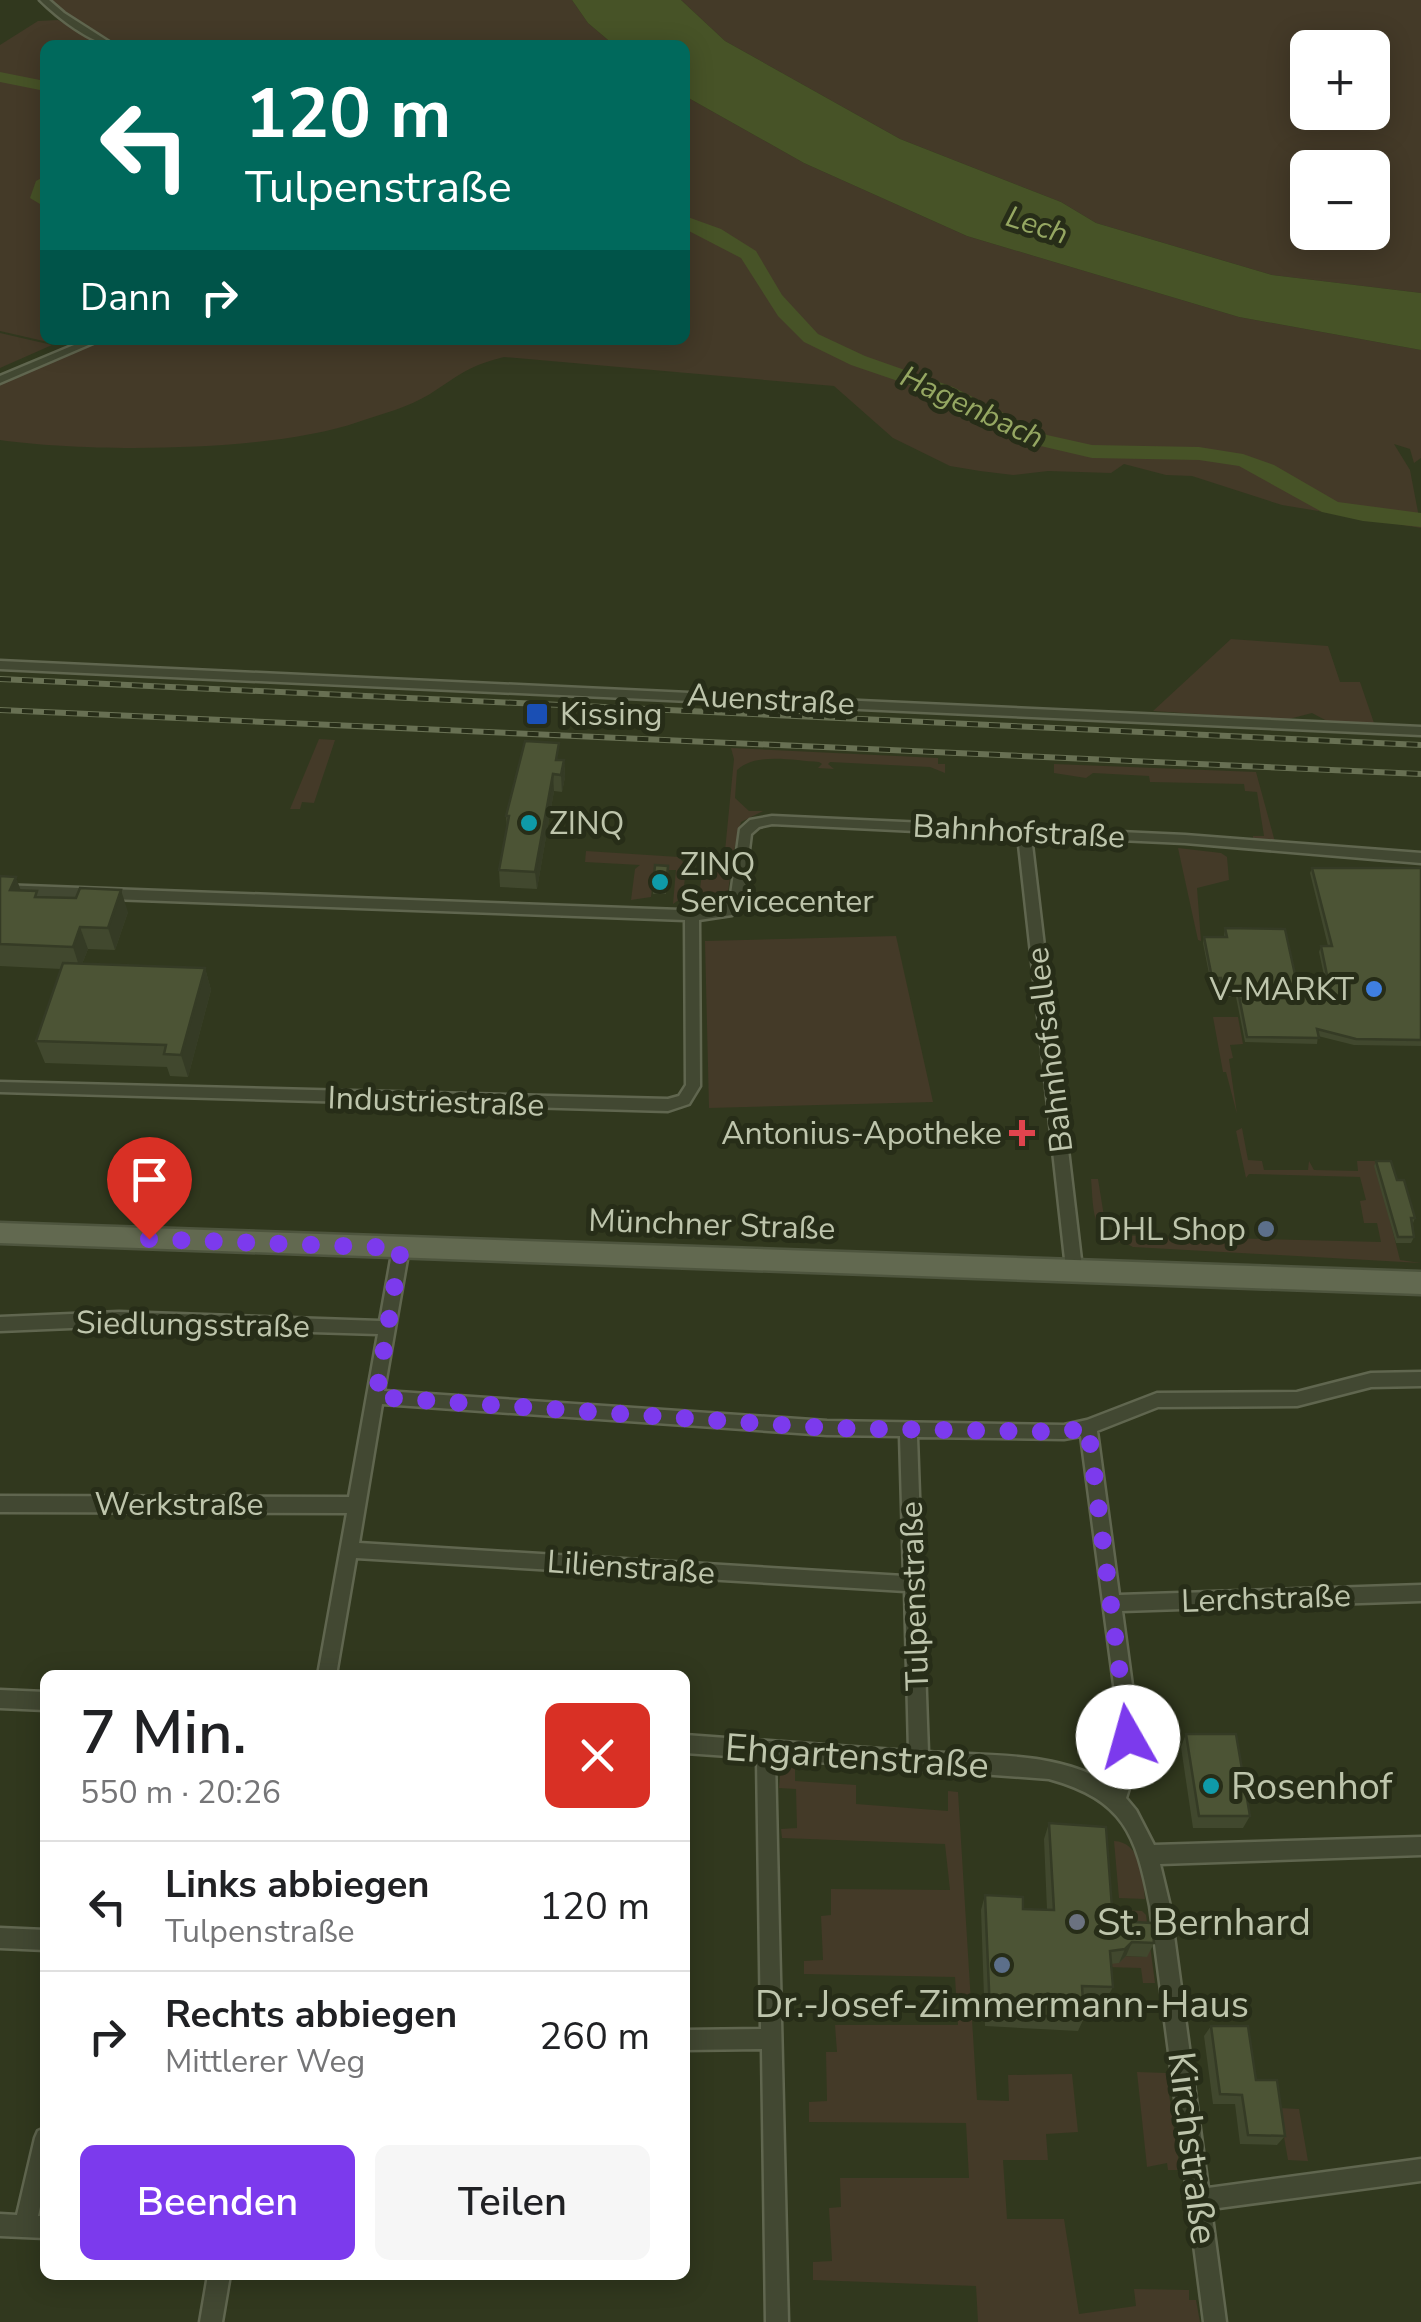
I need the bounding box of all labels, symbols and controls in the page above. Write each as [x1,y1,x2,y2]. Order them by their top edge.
map controls [1290,30,1390,250]
button: + [1290,30,1390,130]
text: 120 m [245,66,451,162]
icon: left [80,80,210,210]
button: − [1290,150,1390,250]
text: Tulpenstraße [245,157,512,218]
water label: Lech [1001,196,1073,255]
icon: right [192,270,247,325]
text: Dann [80,272,172,323]
water label: Hagenbach [894,356,1050,458]
street label: Auenstraße [686,674,856,725]
place label: Kissing [560,693,663,736]
marker: Kissing [524,701,550,727]
place label: ZINQ [549,802,624,845]
street label: Bahnhofstraße [912,804,1126,859]
marker: ZINQ [518,812,540,834]
place label: ZINQ Servicecenter [680,843,874,923]
marker: ZINQ Servicecenter [649,871,671,893]
street label: Bahnhofsallee [1016,945,1083,1155]
place label: V-MARKT [1209,968,1355,1011]
marker: V-MARKT [1363,978,1385,1000]
street label: Industriestraße [327,1076,545,1127]
place label: Antonius-Apotheke [721,1112,1002,1155]
marker: Antonius-Apotheke [1011,1122,1033,1144]
pin [107,1137,192,1240]
icon: arrive [122,1152,177,1207]
street label: Münchner Straße [588,1199,836,1250]
place label: DHL Shop [1098,1208,1246,1251]
marker: DHL Shop [1255,1218,1277,1240]
street label: Siedlungsstraße [76,1301,310,1348]
street label: Werkstraße [95,1483,263,1526]
street label: Tulpenstraße [890,1500,939,1691]
street label: Lilienstraße [546,1540,716,1595]
street label: Lerchstraße [1180,1574,1352,1623]
position arrow [1076,1685,1180,1789]
text: 7 Min. [80,1692,247,1774]
button: close [545,1703,650,1808]
street label: Ehgartenstraße [723,1722,991,1791]
place label: Rosenhof [1231,1761,1394,1812]
text: 550 m · 20:26 [80,1771,281,1814]
marker: Rosenhof [1200,1775,1222,1797]
text: Links abbiegen [165,1859,430,1910]
icon: left [80,1879,135,1934]
text: 120 m [539,1881,650,1932]
place label: St. Bernhard [1097,1897,1311,1948]
text: Tulpenstraße [165,1910,355,1953]
marker: St. Bernhard [1066,1911,1088,1933]
marker: Dr.-Josef-Zimmermann-Haus [991,1954,1013,1976]
place label: Dr.-Josef-Zimmermann-Haus [755,1979,1249,2030]
text: Rechts abbiegen [165,1989,457,2040]
icon: right [80,2009,135,2064]
text: 260 m [539,2011,650,2062]
text: Mittlerer Weg [165,2040,365,2083]
street label: Kirchstraße [1155,2049,1230,2247]
button: Beenden [80,2145,355,2260]
button: Teilen [375,2145,650,2260]

